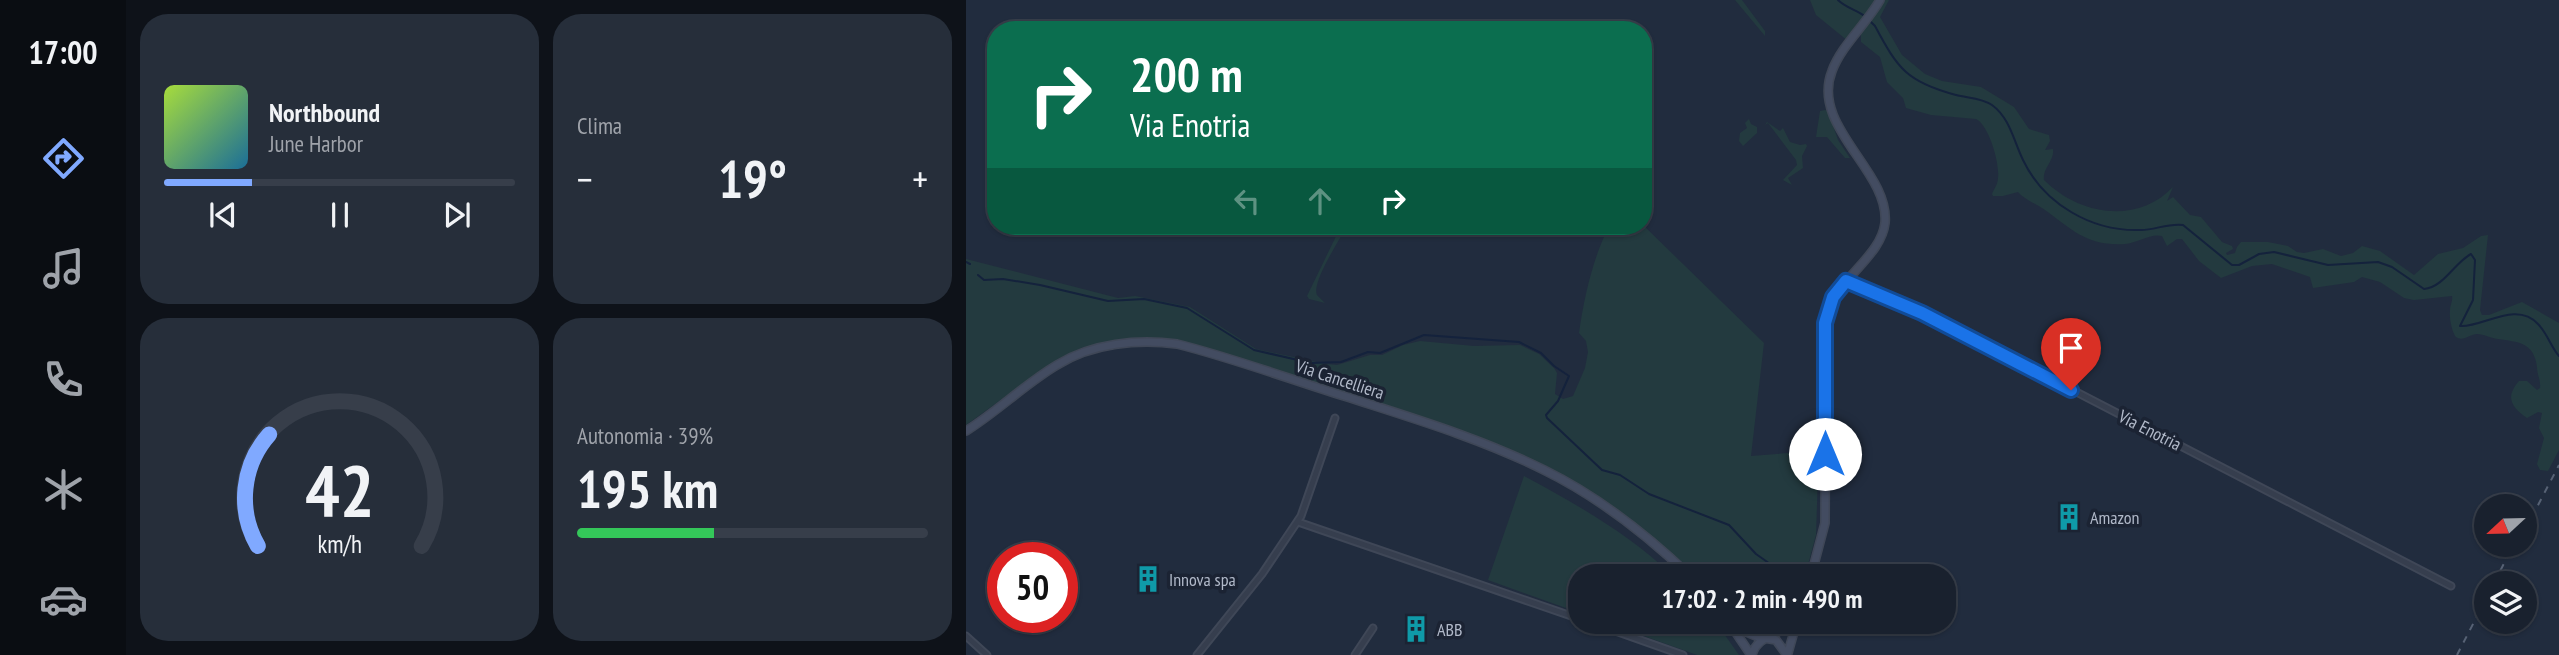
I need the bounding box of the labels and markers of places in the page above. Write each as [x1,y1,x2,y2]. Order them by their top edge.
pin [2041,318,2101,390]
building icon: Amazon [2054,502,2084,532]
place label: Amazon [2090,506,2139,529]
building icon: Innova spa [1133,564,1163,594]
place label: Innova spa [1169,568,1236,591]
building icon: ABB [1401,614,1431,644]
place label: ABB [1437,618,1462,641]

